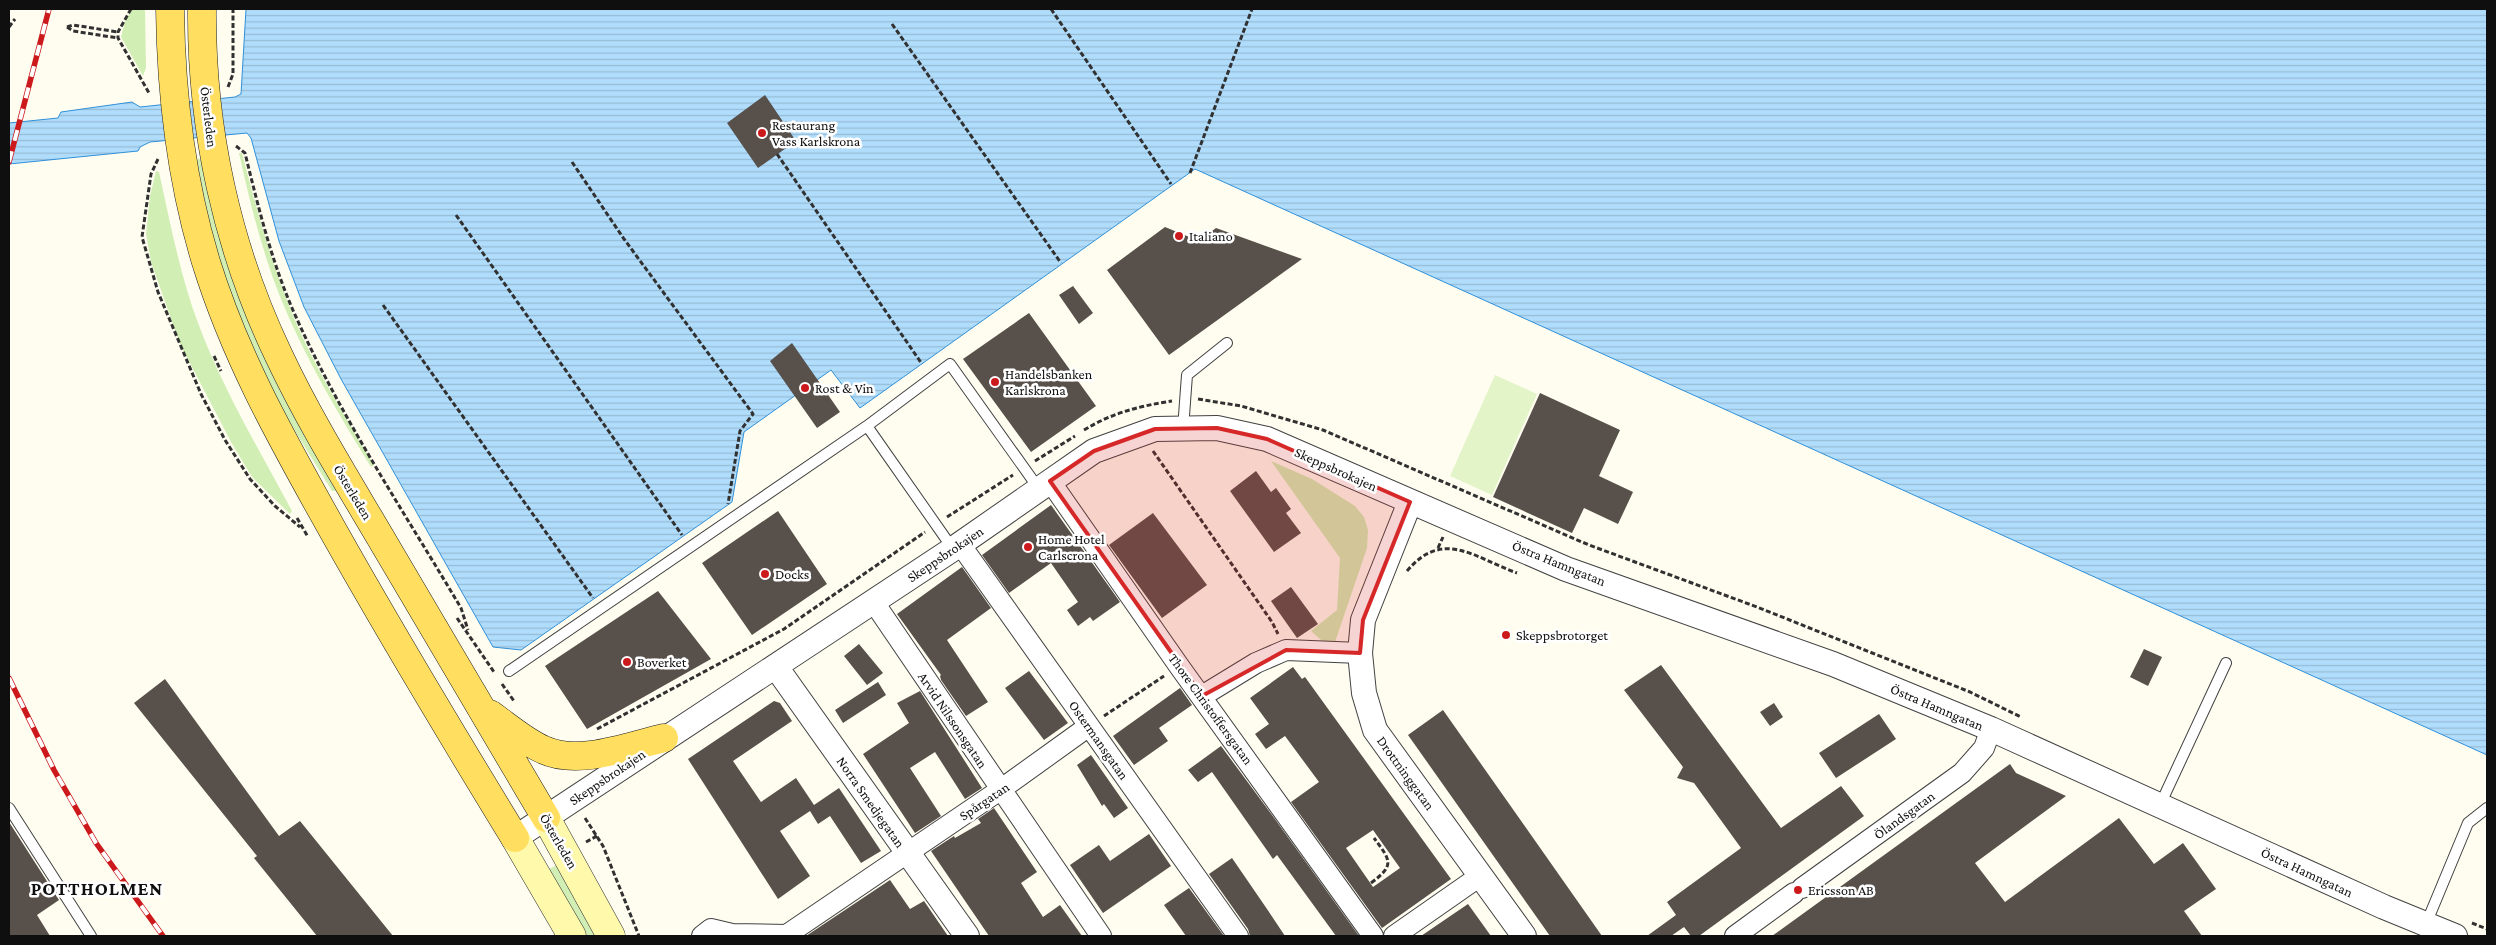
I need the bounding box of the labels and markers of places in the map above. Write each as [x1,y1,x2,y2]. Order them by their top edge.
place label: Restaurang Vass Karlskrona [772,117,861,149]
marker: Restaurang Vass Karlskrona [756,127,768,139]
place label: Italiano [1189,228,1233,244]
marker: Italiano [1173,230,1185,242]
place label: Handelsbanken Karlskrona [1005,366,1093,398]
marker: Handelsbanken Karlskrona [989,376,1001,388]
place label: Rost & Vin [815,380,874,396]
marker: Rost & Vin [799,382,811,394]
place label: Home Hotel Carlscrona [1038,531,1105,563]
marker: Home Hotel Carlscrona [1022,541,1034,553]
place label: Docks [775,566,809,582]
marker: Docks [759,568,771,580]
place label: Skeppsbrotorget [1516,627,1608,643]
marker: Skeppsbrotorget [1500,629,1512,641]
place label: Boverket [637,654,687,670]
marker: Boverket [621,656,633,668]
place label: Ericsson AB [1808,882,1874,898]
marker: Ericsson AB [1792,884,1804,896]

